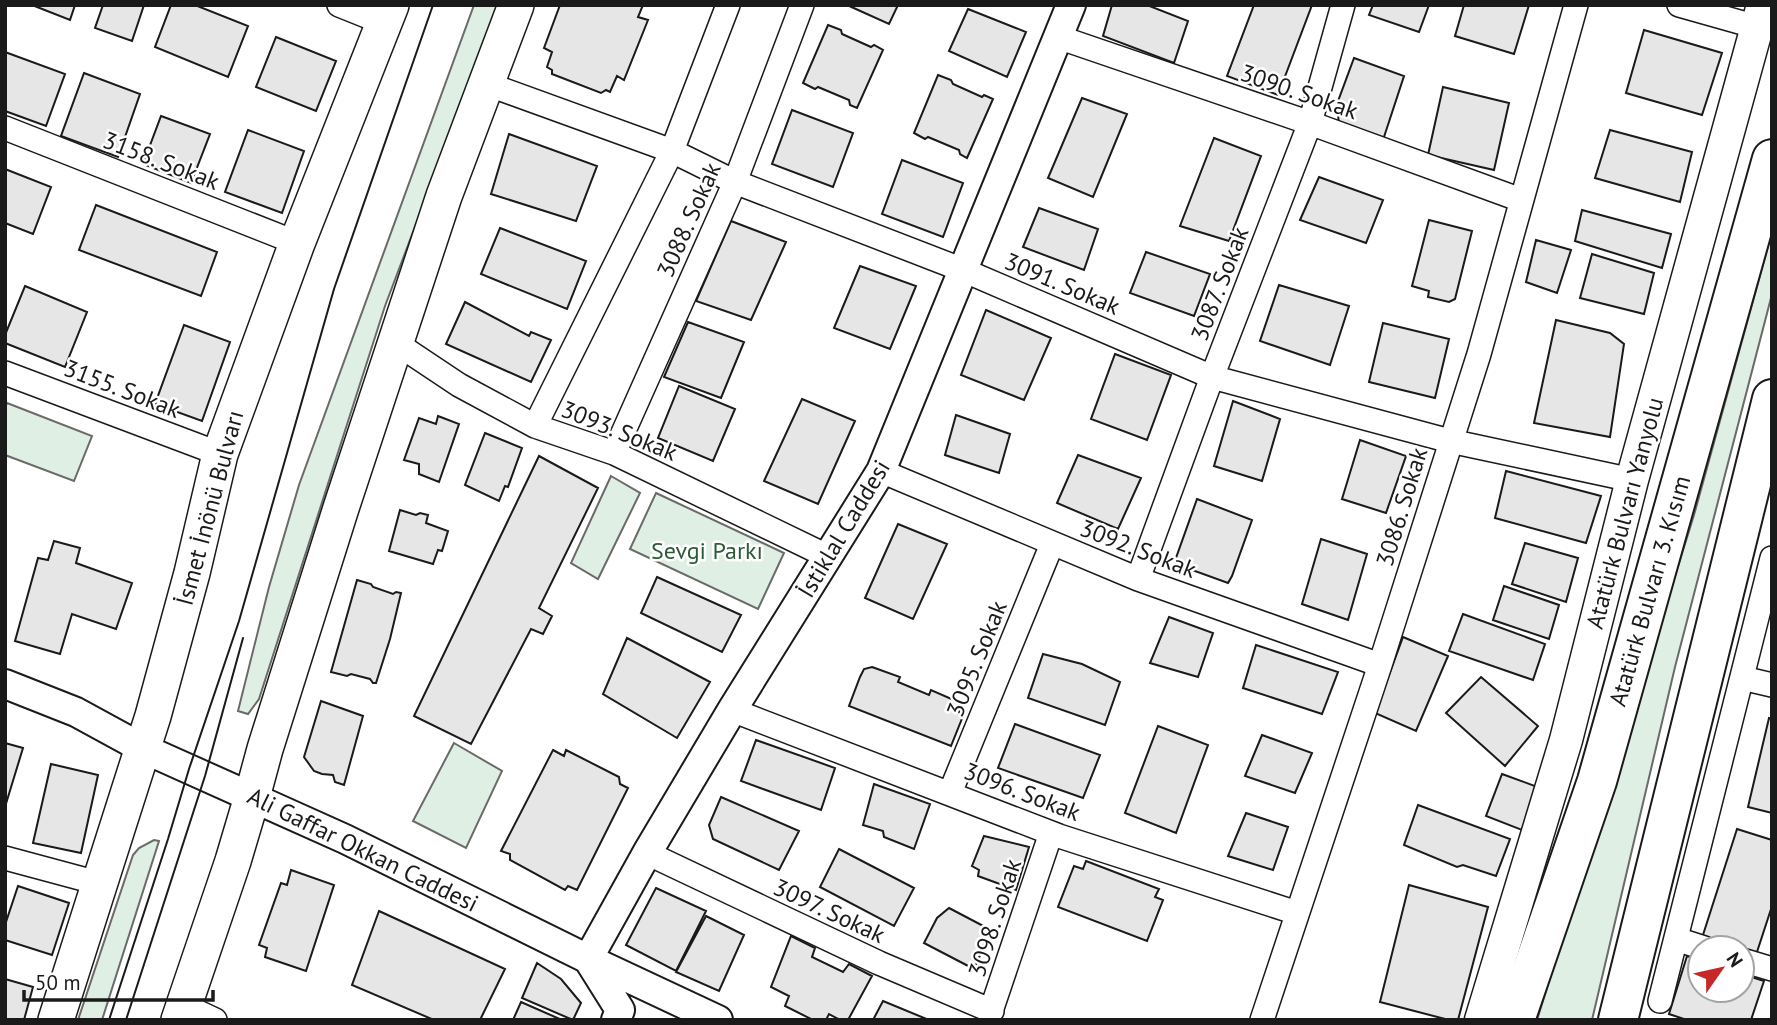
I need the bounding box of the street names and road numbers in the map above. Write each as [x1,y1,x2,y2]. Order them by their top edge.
street label: 3090. Sokak [1236,57,1363,126]
street label: 3158. Sokak [98,124,224,197]
street label: 3088. Sokak [649,157,728,282]
street label: 3087. Sokak [1184,222,1256,345]
street label: 3091. Sokak [1000,245,1125,322]
street label: 3155. Sokak [59,352,185,425]
street label: 3093. Sokak [557,393,682,468]
street label: Atatürk Bulvarı Yanyolu [1579,394,1670,632]
street label: İsmet İnönü Bulvarı [169,407,250,609]
street label: 3086. Sokak [1369,443,1434,570]
street label: İstiklal Caddesi [790,454,897,603]
street label: Atatürk Bulvarı 3. Kısım [1602,472,1697,710]
street label: 3092. Sokak [1075,512,1201,585]
street label: 3095. Sokak [939,596,1014,721]
street label: 3096. Sokak [959,755,1085,828]
street label: Ali Gaffar Okkan Caddesi [243,780,484,919]
street label: 3098. Sokak [961,854,1028,981]
street label: 3097. Sokak [768,871,891,950]

